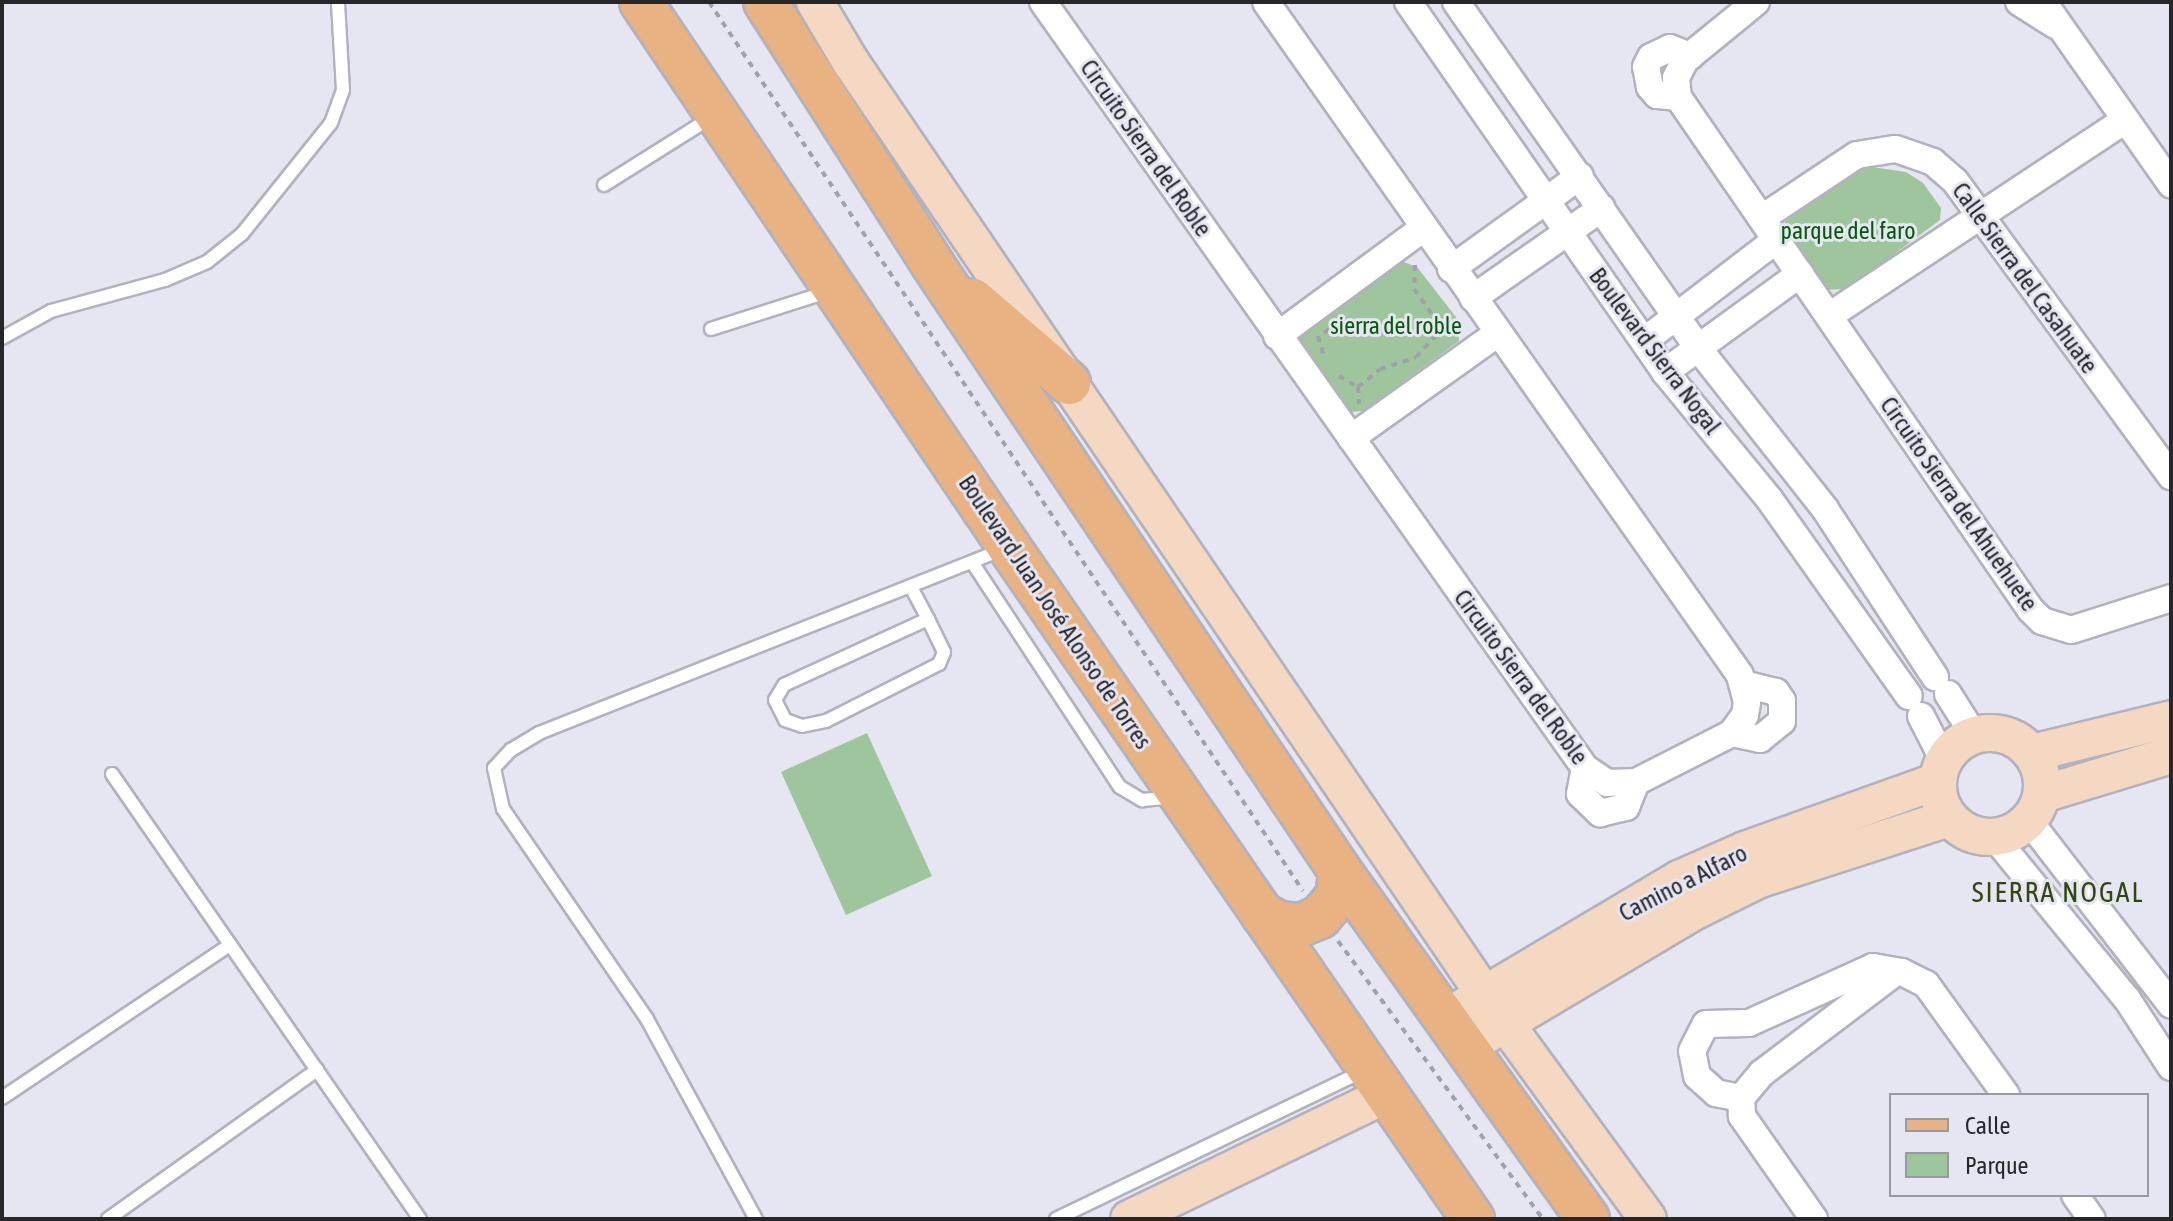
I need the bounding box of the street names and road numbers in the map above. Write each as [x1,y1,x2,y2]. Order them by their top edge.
street label: Circuito Sierra del Roble [1074,54,1218,242]
street label: Calle Sierra del Casahuate [1946,177,2104,379]
street label: Boulevard Sierra Nogal [1583,262,1727,440]
street label: Circuito Sierra del Ahuehuete [1874,391,2044,617]
street label: Boulevard Juan José Alonso de Torres [953,470,1157,754]
street label: Circuito Sierra del Roble [1448,584,1594,770]
street label: Camino a Alfaro [1614,838,1752,928]

